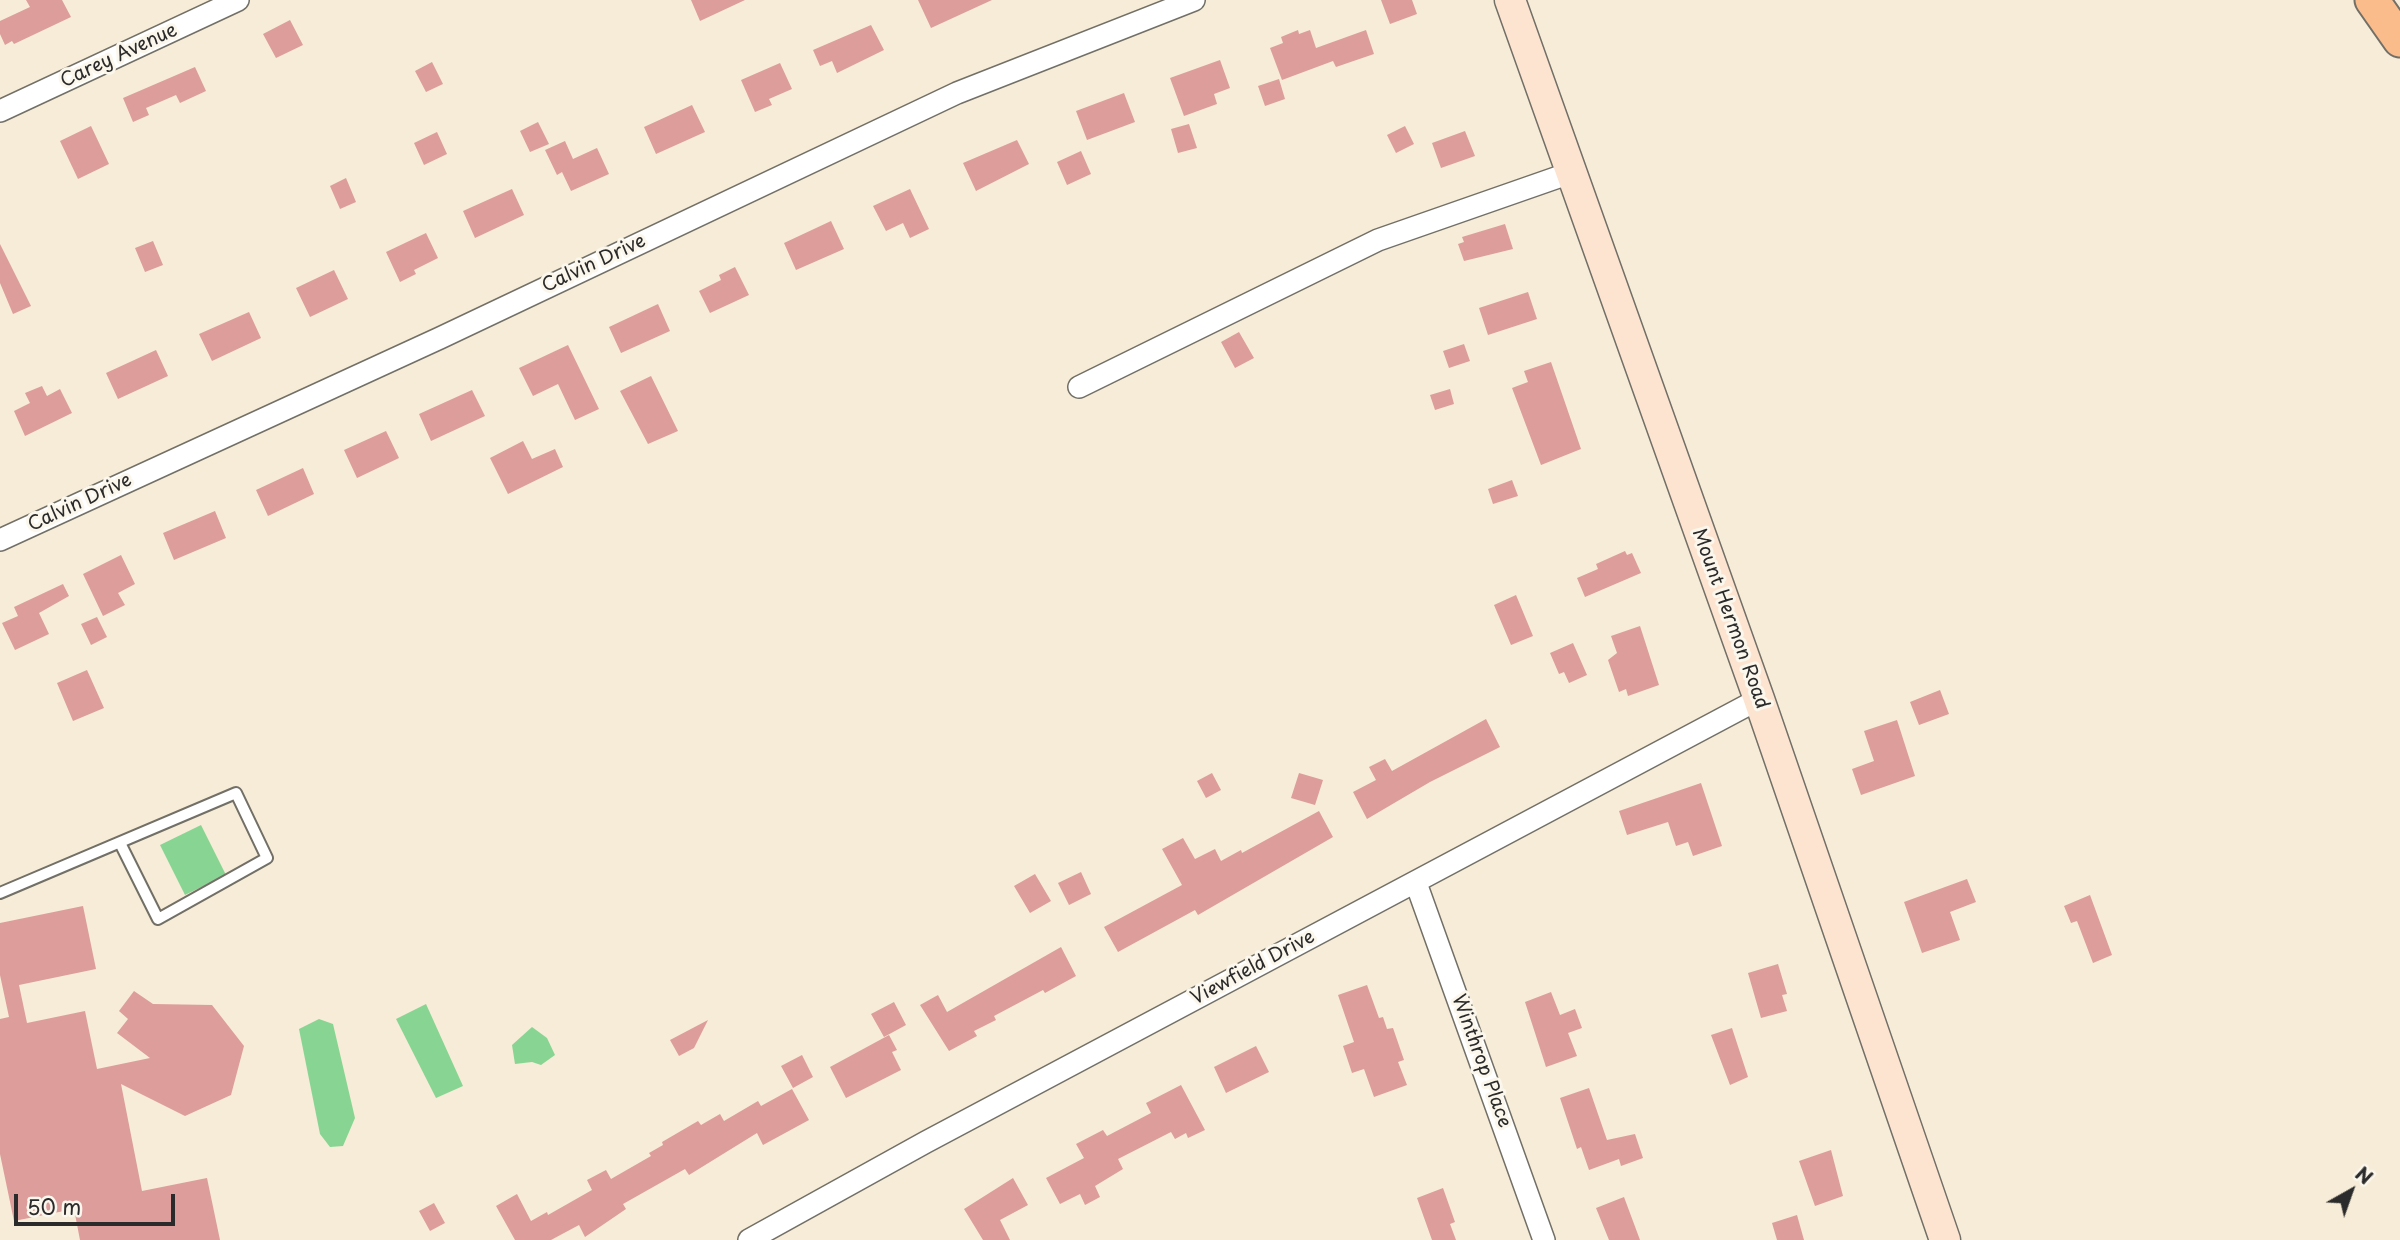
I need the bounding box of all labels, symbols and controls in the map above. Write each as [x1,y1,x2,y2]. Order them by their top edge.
street label: Carey Avenue [57,19,181,93]
street label: Calvin Drive [538,230,650,298]
street label: Calvin Drive [24,469,136,537]
street label: Mount Hermon Road [1687,526,1773,712]
street label: Viewfield Drive [1187,926,1319,1010]
street label: Winthrop Place [1446,991,1516,1131]
north arrow [2316,1156,2386,1226]
text: N [2350,1159,2379,1190]
scale bar [18,1180,178,1224]
text: 50 m [27,1190,81,1222]

